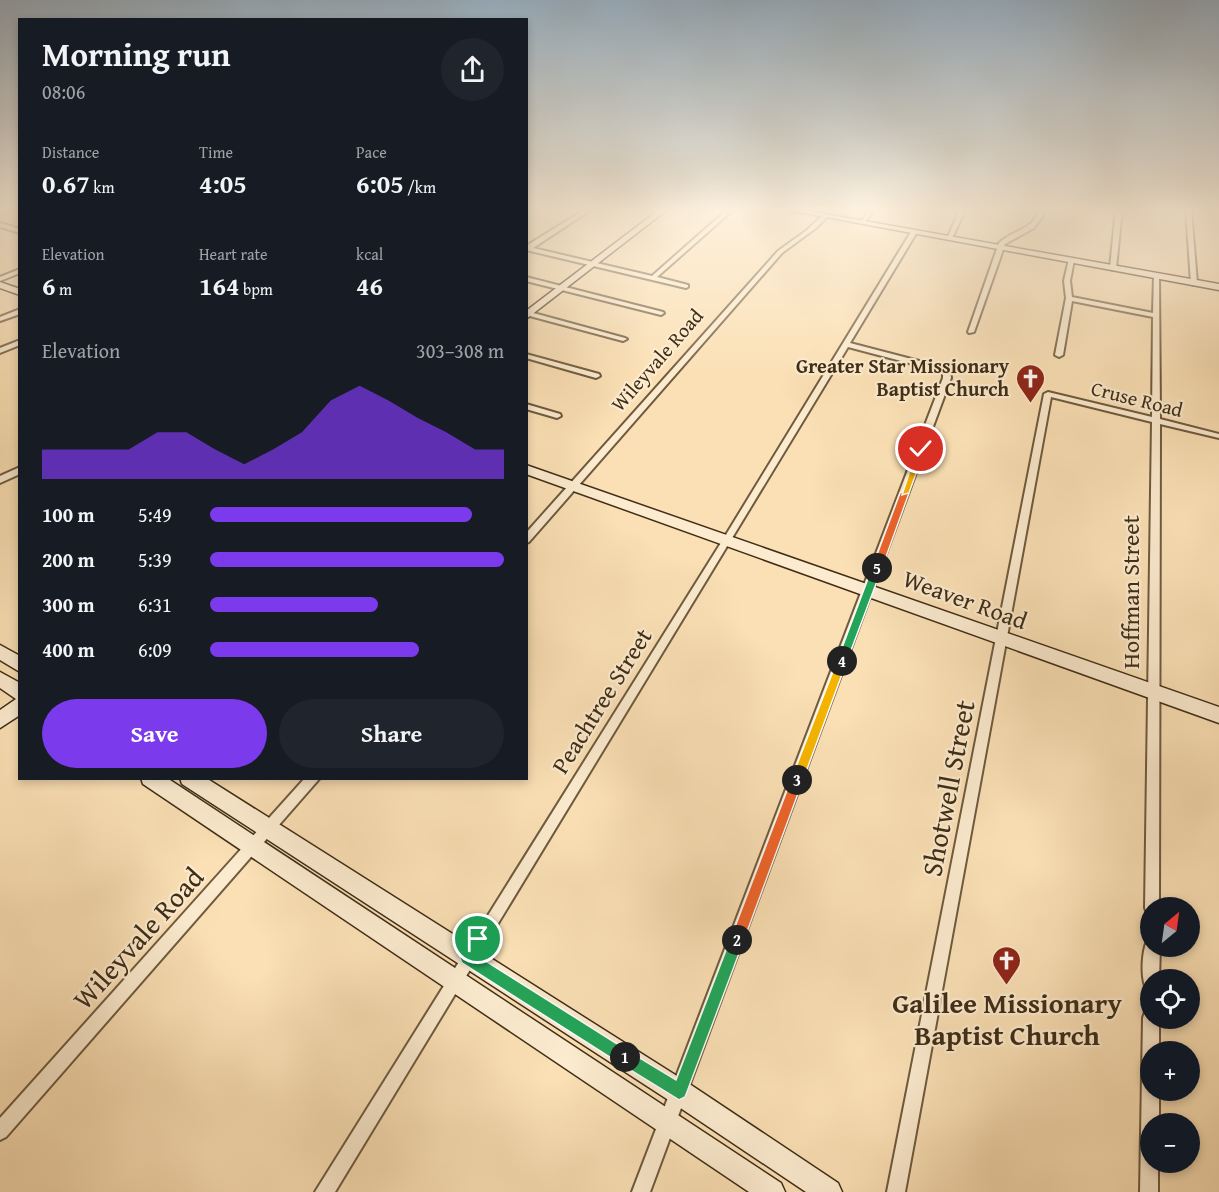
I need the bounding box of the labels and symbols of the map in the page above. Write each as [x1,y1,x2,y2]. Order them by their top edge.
street label: Wileyvale Road [604,302,710,417]
place label: Greater Star Missionary Baptist Church [796,351,1010,403]
church icon: Greater Star Missionary Baptist Church [1014,362,1046,404]
street label: Cruse Road [1088,373,1186,424]
pin [895,423,946,474]
street label: Hoffman Street [1113,514,1148,669]
pin: 5 [862,553,892,583]
street label: Weaver Road [898,561,1032,638]
street label: Peachtree Street [543,621,661,780]
pin: 4 [827,646,857,676]
street label: Shotwell Street [910,696,985,880]
pin: 3 [782,765,812,795]
street label: Wileyvale Road [63,857,213,1018]
north arrow [1140,897,1200,957]
pin [452,913,503,964]
pin: 2 [722,925,752,955]
church icon: Galilee Missionary Baptist Church [991,944,1023,986]
place label: Galilee Missionary Baptist Church [892,982,1122,1055]
pin: 1 [610,1042,640,1072]

